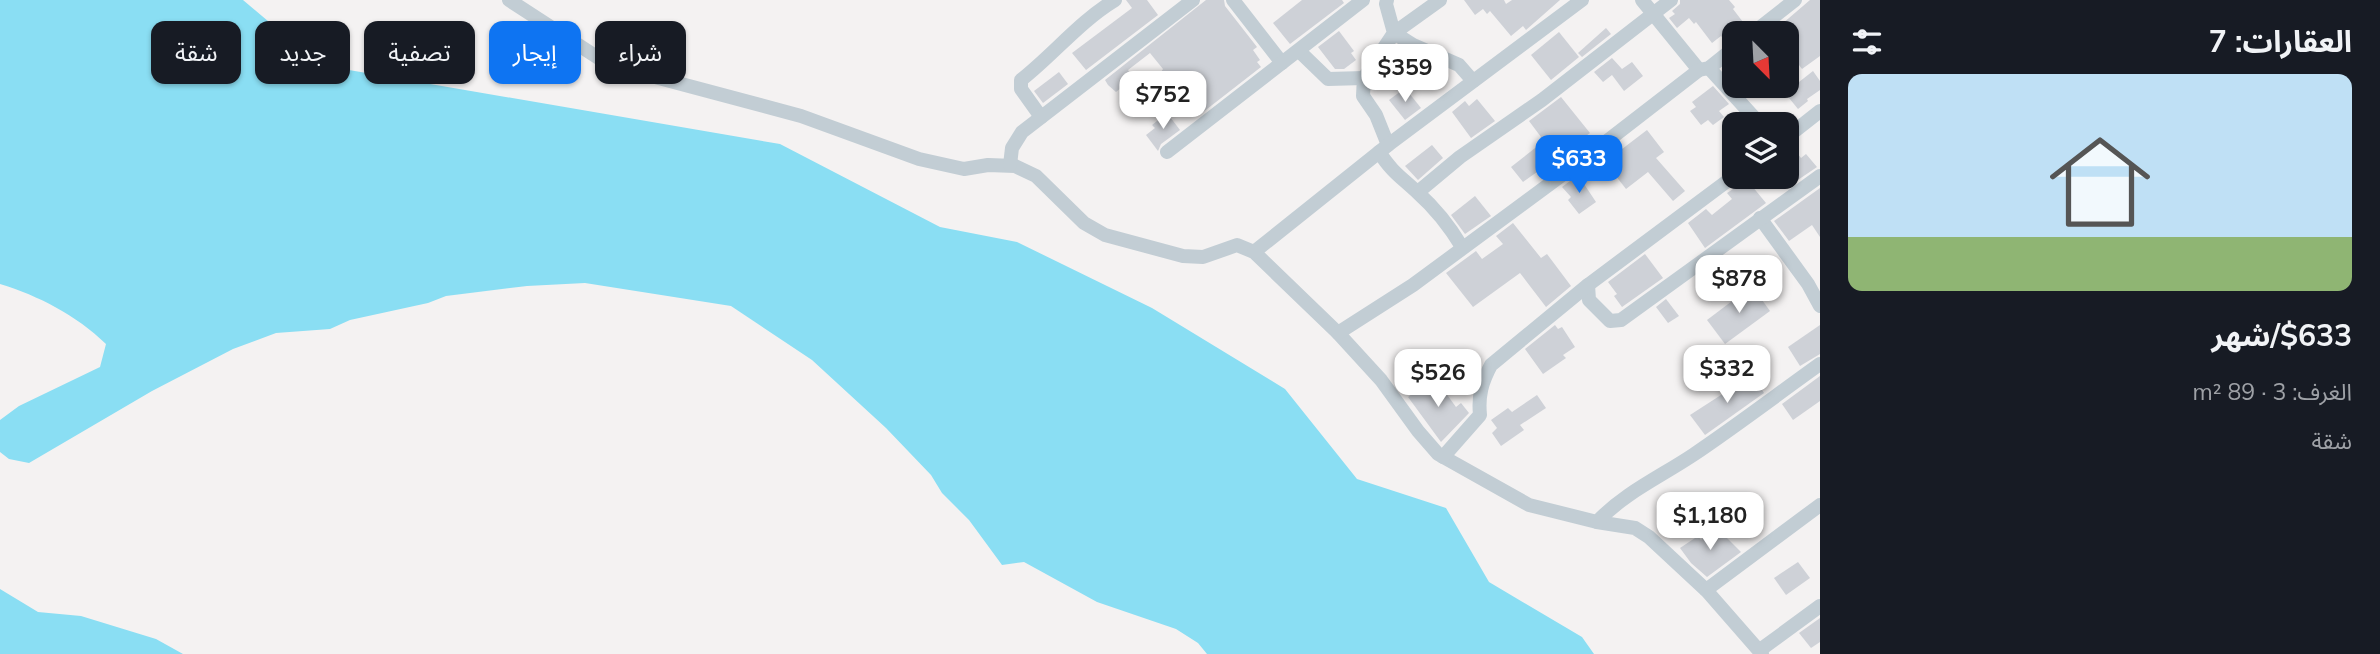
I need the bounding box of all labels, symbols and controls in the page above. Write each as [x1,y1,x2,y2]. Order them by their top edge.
chip: شقة [151,21,241,84]
chip: جديد [255,21,350,84]
chip: تصفية [364,21,475,84]
chip: إيجار [489,21,581,84]
chip: شراء [595,21,686,84]
north arrow [1722,21,1799,98]
map controls [1722,21,1799,189]
text: العقارات: 7 [2209,22,2352,60]
icon: filters [1848,23,1886,61]
pin: $359 [1364,44,1446,104]
text: $359 [1377,52,1433,81]
pin: $752 [1122,72,1204,131]
text: $752 [1135,79,1191,108]
button: layers [1722,112,1799,189]
icon: home [2037,119,2163,245]
pin: $633 [1538,136,1620,195]
text: $633 [1551,143,1607,172]
pin: $878 [1698,256,1780,315]
text: $878 [1711,263,1767,292]
text: $633/شهر [2211,316,2352,354]
pin: $332 [1686,346,1768,405]
pin: $526 [1397,350,1479,409]
text: $332 [1699,353,1755,382]
text: $526 [1410,357,1466,386]
text: الغرف: 3 · 89 m² [2193,377,2352,406]
text: شقة [2311,426,2352,455]
pin: $1,180 [1653,492,1767,552]
text: $1,180 [1673,500,1747,529]

